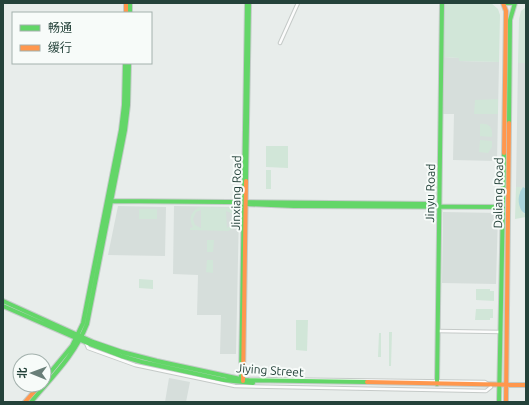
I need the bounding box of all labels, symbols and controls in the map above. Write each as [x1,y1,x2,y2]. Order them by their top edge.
legend [12,12,152,64]
text: 畅通 [48,21,72,34]
text: 缓行 [48,41,72,54]
street label: Jinxiang Road [229,155,243,231]
street label: Daliang Road [491,157,505,229]
street label: Jinyu Road [423,164,437,222]
north arrow [12,353,52,393]
street label: Jiying Street [236,361,304,379]
text: 北 [16,367,28,378]

